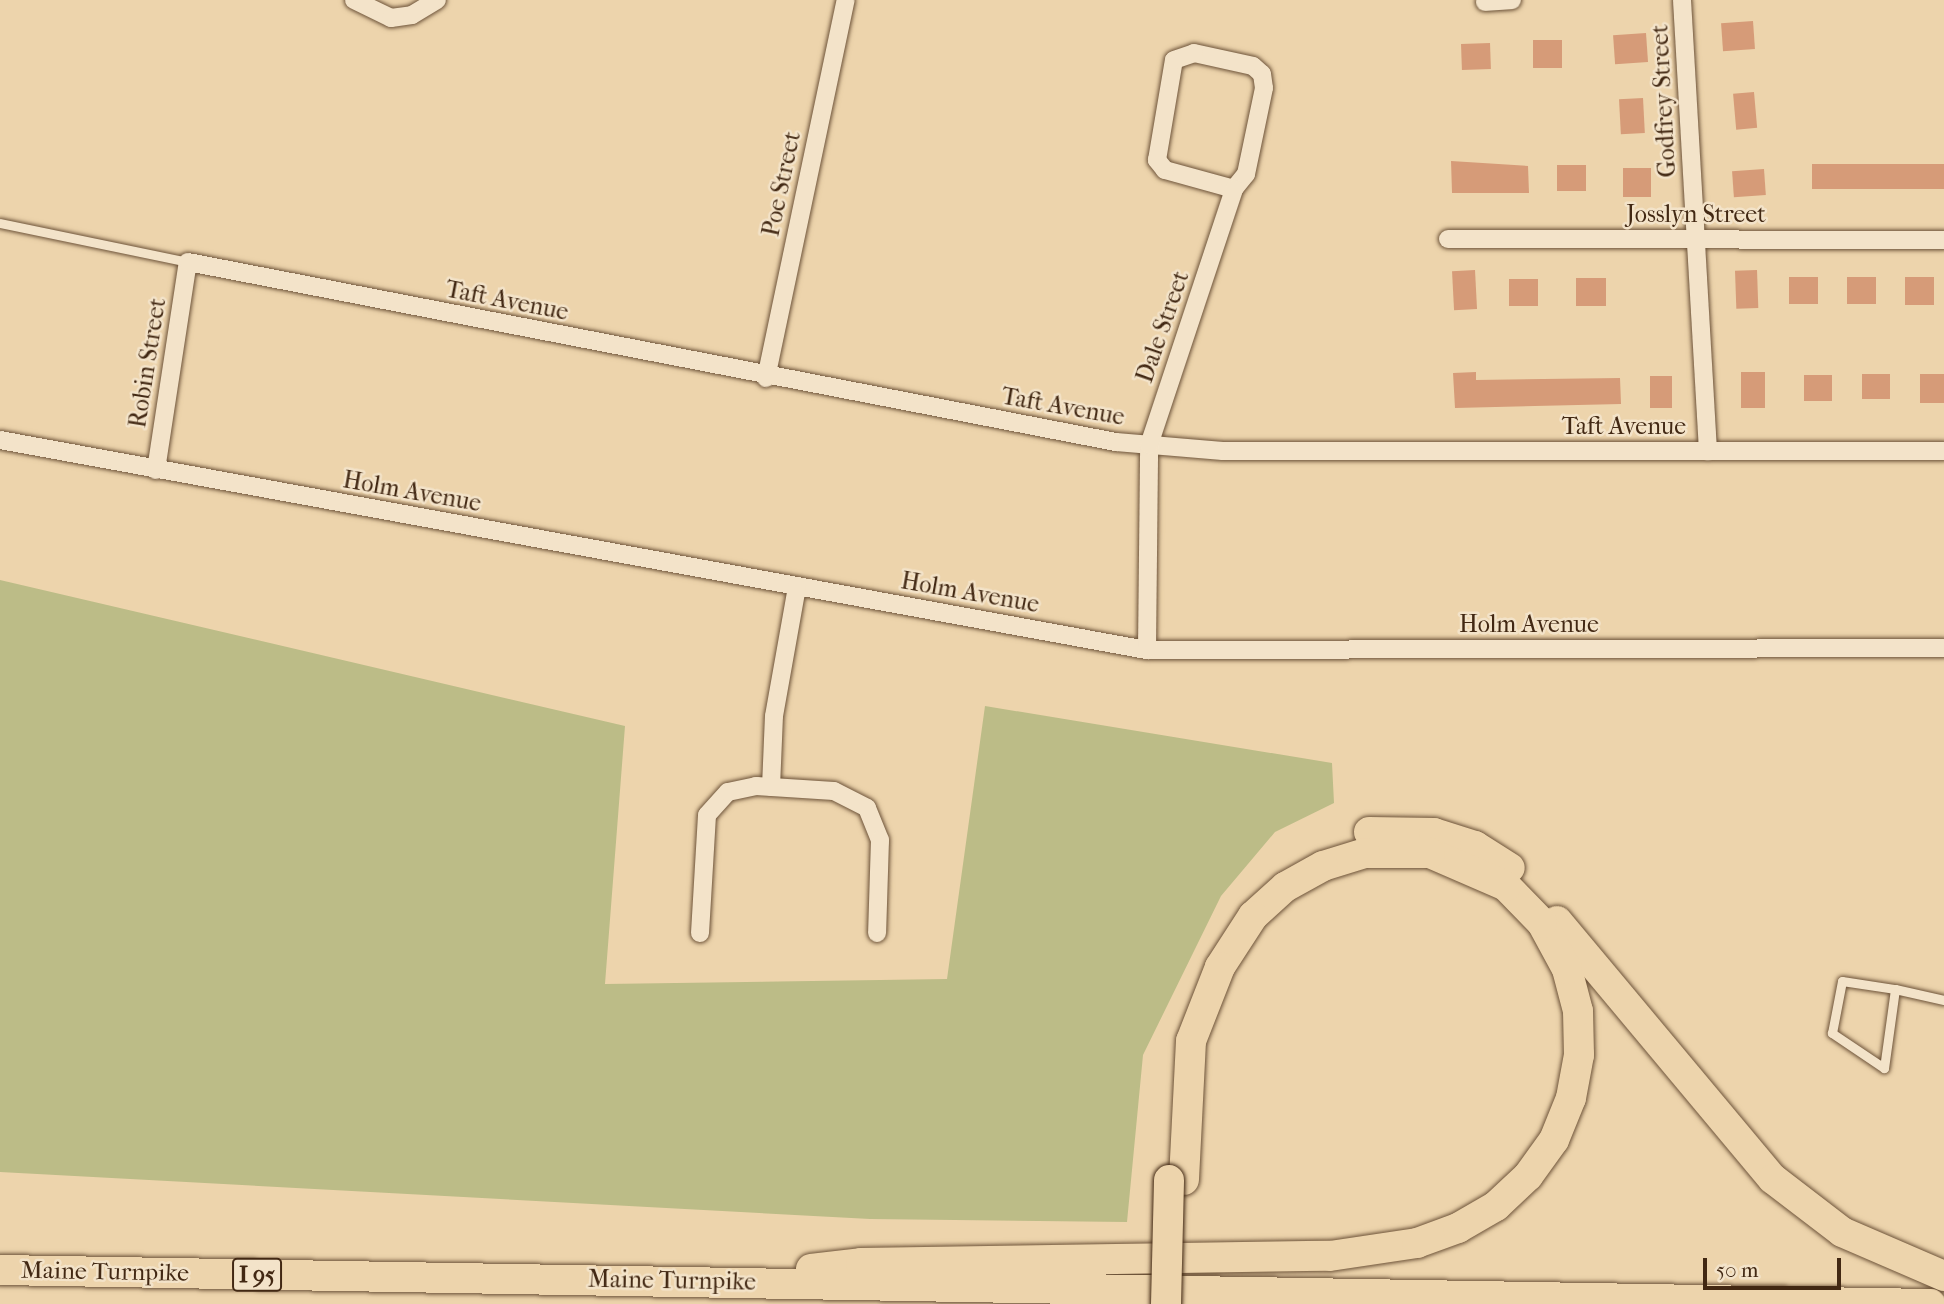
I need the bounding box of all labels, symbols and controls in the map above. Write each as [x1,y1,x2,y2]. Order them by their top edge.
street label: Godfrey Street [1646,24,1682,178]
street label: Poe Street [757,129,807,239]
street label: Josslyn Street [1626,201,1766,229]
street label: Dale Street [1130,267,1196,387]
street label: Taft Avenue [443,275,571,327]
street label: Robin Street [124,296,172,430]
street label: Taft Avenue [999,382,1127,432]
street label: Taft Avenue [1562,413,1686,441]
street label: Holm Avenue [341,466,483,518]
street label: Holm Avenue [899,567,1041,619]
street label: Holm Avenue [1459,611,1599,639]
scale bar [1706,1244,1844,1288]
street label: Maine Turnpike [21,1256,189,1288]
road number: I 95 [231,1256,283,1294]
text: 50 m [1716,1258,1759,1282]
street label: Maine Turnpike [588,1265,756,1297]

